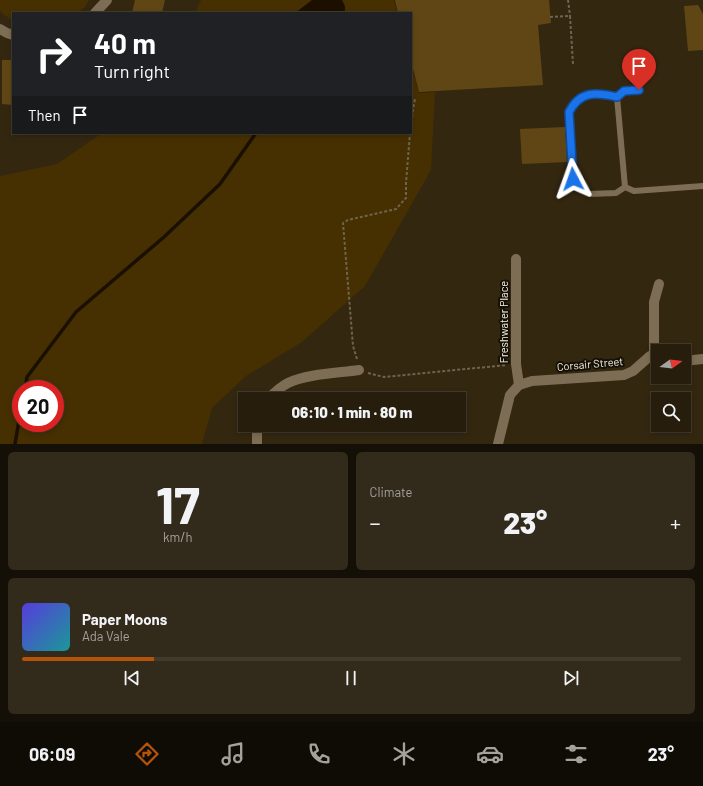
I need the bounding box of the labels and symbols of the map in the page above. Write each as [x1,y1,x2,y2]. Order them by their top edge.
pin [622,49,656,90]
position arrow [552,158,594,200]
street label: Freshwater Place [497,281,510,363]
north arrow [651,344,691,384]
street label: Corsair Street [556,354,624,373]
speed limit sign: 20 [12,380,64,432]

